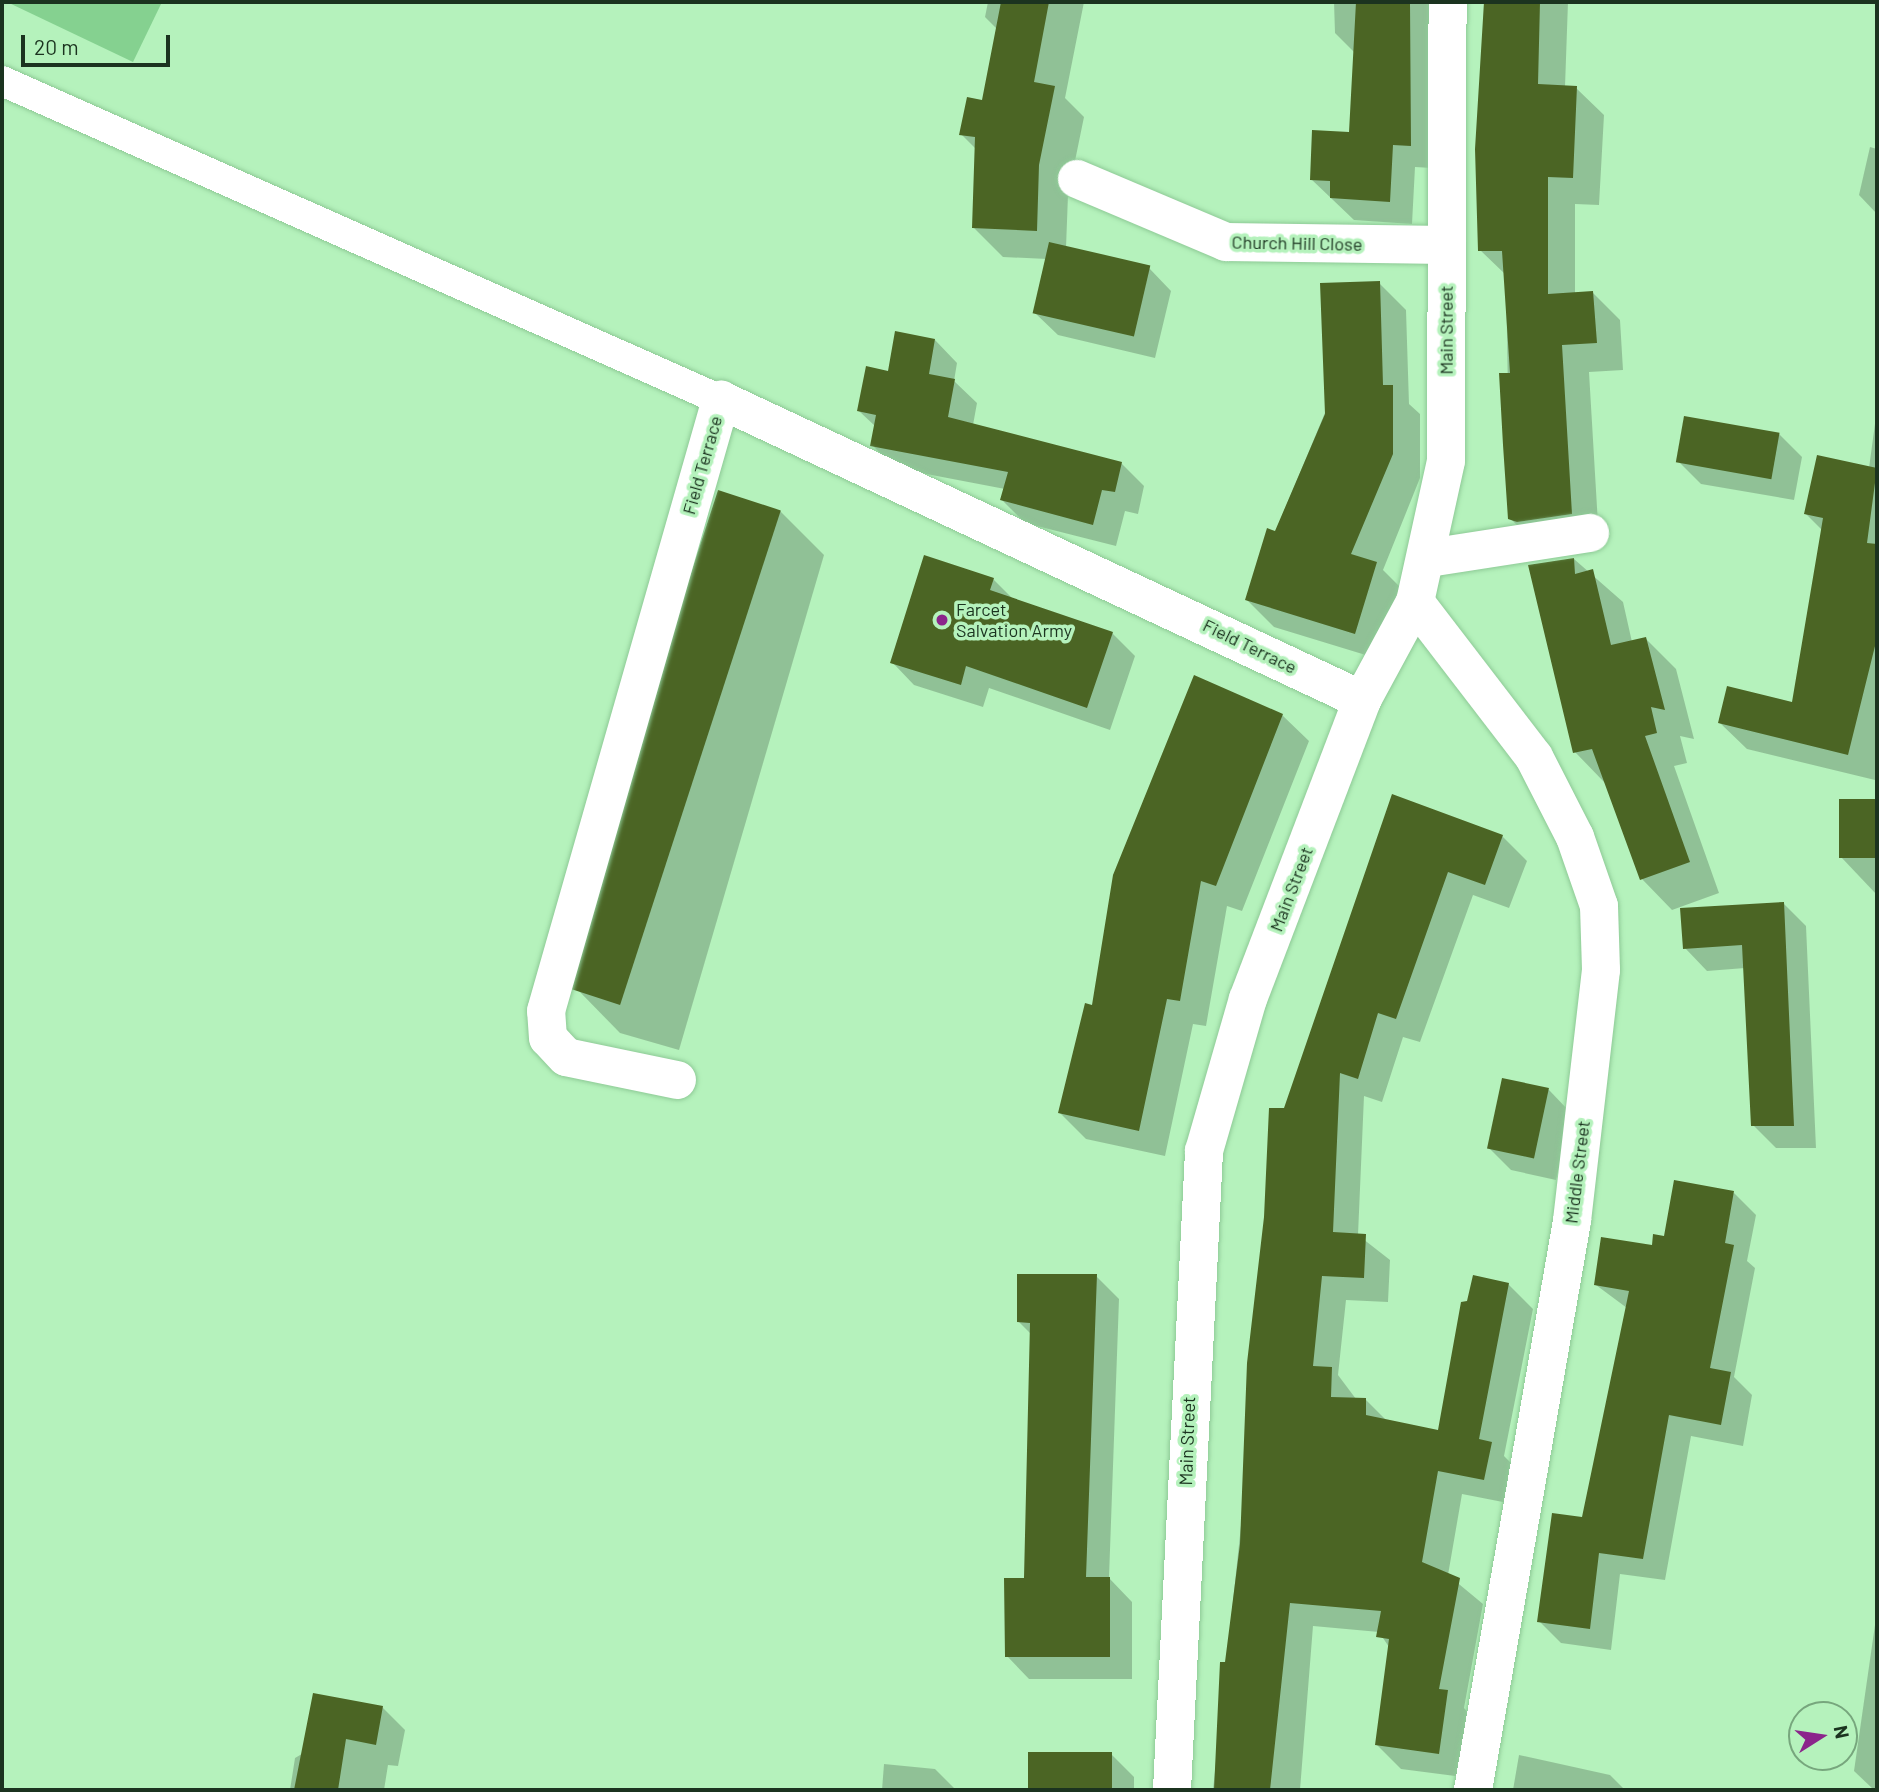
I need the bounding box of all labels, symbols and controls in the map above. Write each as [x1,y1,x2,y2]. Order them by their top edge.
scale bar [24,21,173,65]
text: 20 m [34,34,79,59]
street label: Church Hill Close [1231,231,1363,255]
street label: Main Street [1435,285,1457,375]
street label: Field Terrace [678,413,726,517]
place label: Farcet Salvation Army [956,599,1072,642]
marker: Farcet Salvation Army [934,612,950,628]
street label: Field Terrace [1200,614,1300,678]
street label: Main Street [1265,844,1317,934]
street label: Middle Street [1560,1119,1594,1225]
street label: Main Street [1175,1396,1199,1486]
north arrow [1788,1701,1858,1771]
text: N [1830,1723,1855,1741]

